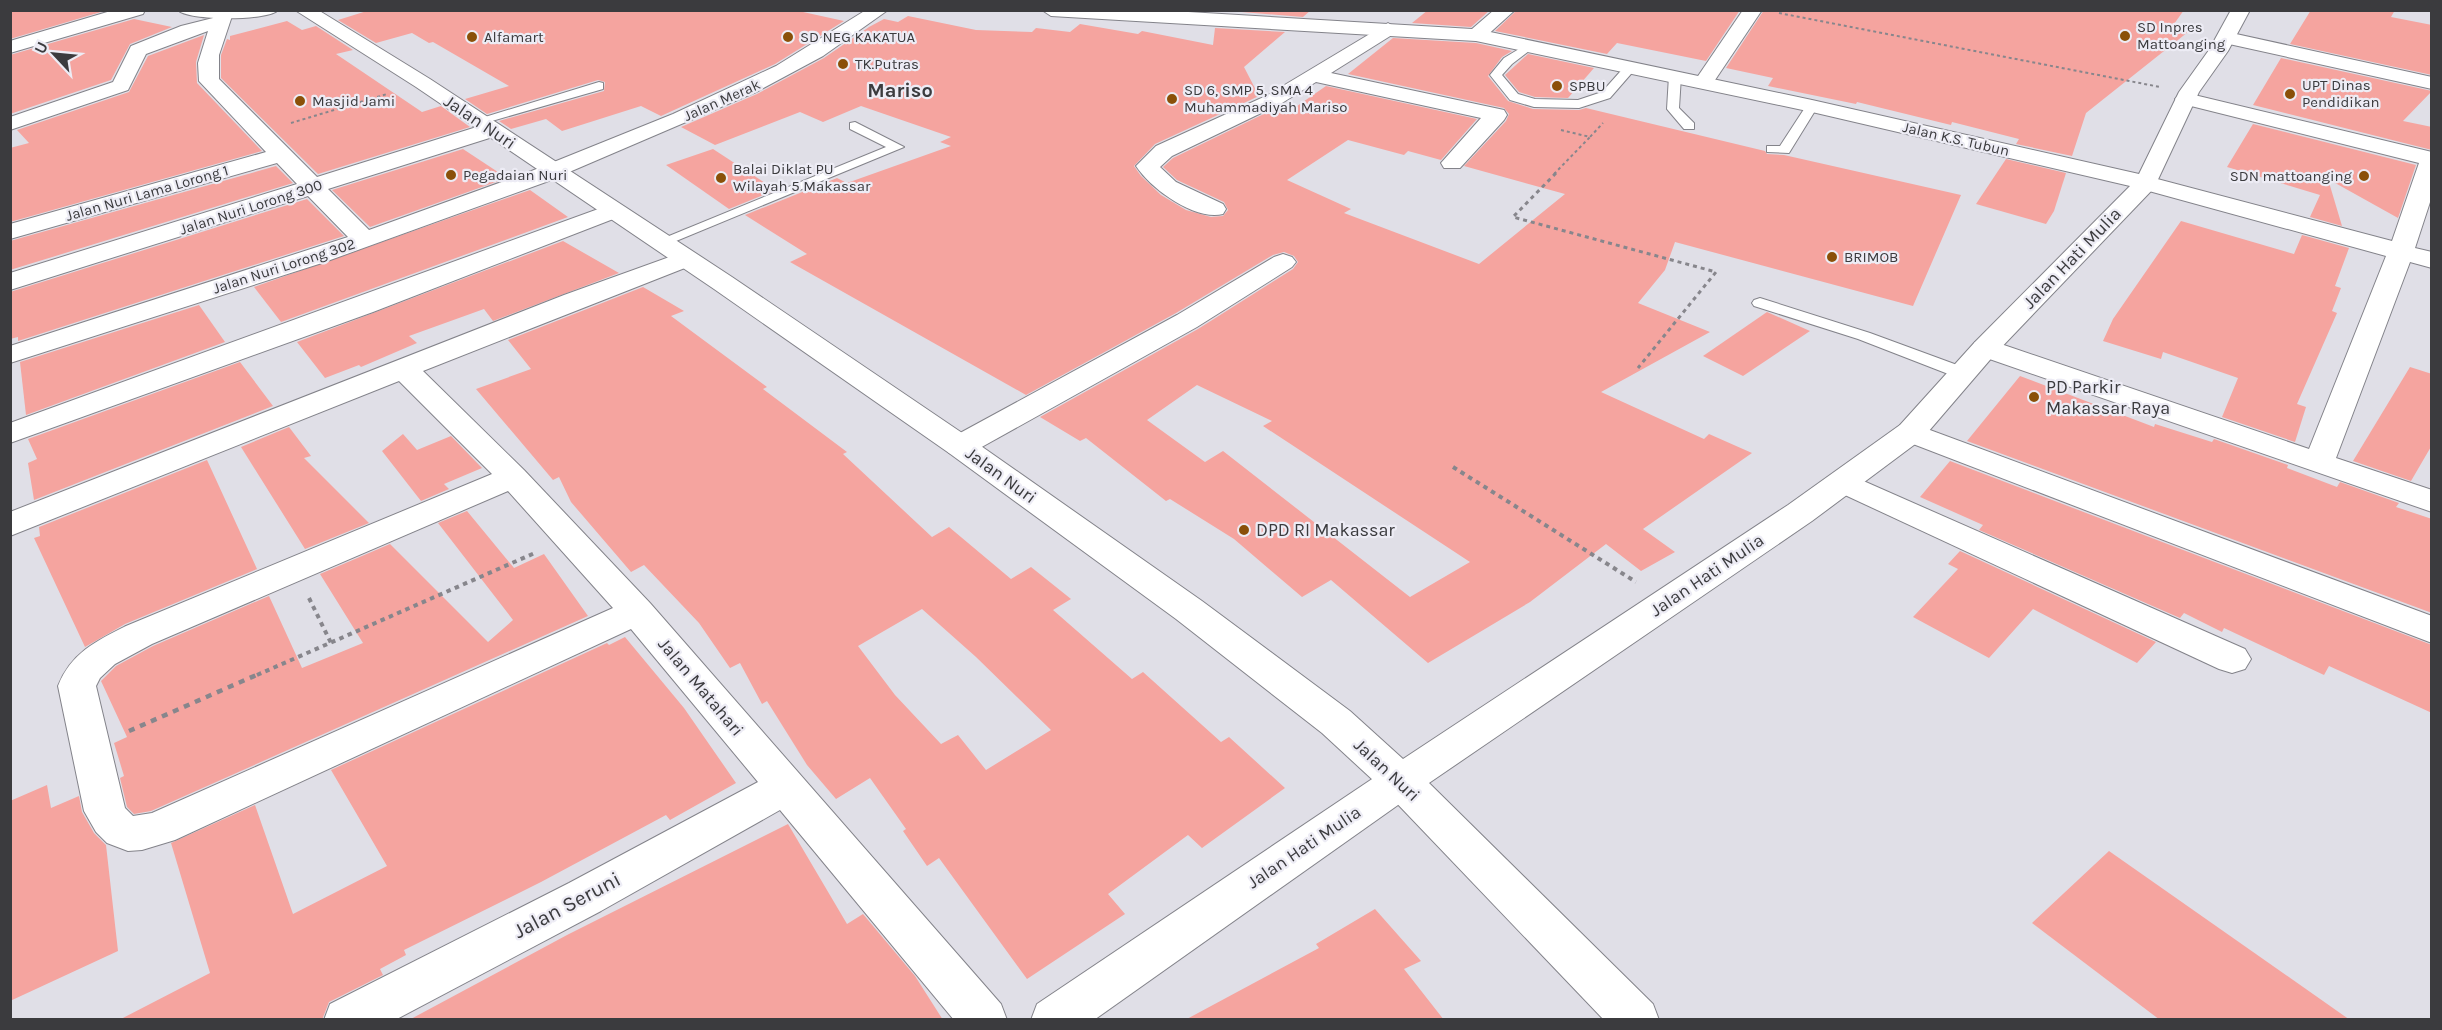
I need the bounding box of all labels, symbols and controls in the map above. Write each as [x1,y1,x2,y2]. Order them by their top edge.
place label: SD Inpres Mattoanging [2137,18,2226,53]
north arrow [24,24,84,84]
place label: Alfamart [484,28,544,46]
place label: SD NEG KAKATUA [800,28,916,46]
marker: SD Inpres Mattoanging [2118,29,2132,43]
marker: Alfamart [465,30,479,44]
marker: SD NEG KAKATUA [781,30,795,44]
text: U [30,39,52,57]
place label: TK.Putras [855,55,919,73]
marker: TK.Putras [836,57,850,71]
street label: Jalan Merak [681,75,763,125]
place label: UPT Dinas Pendidikan [2302,76,2380,111]
place label: SPBU [1569,77,1606,95]
district label: Mariso [867,79,933,102]
marker: SPBU [1550,79,1564,93]
place label: SD 6, SMP 5, SMA 4 Muhammadiyah Mariso [1184,81,1348,116]
marker: UPT Dinas Pendidikan [2283,87,2297,101]
street label: Jalan Nuri [440,90,520,154]
place label: Masjid Jami [312,92,395,110]
marker: SD 6, SMP 5, SMA 4 Muhammadiyah Mariso [1165,92,1179,106]
marker: Masjid Jami [293,94,307,108]
street label: Jalan K.S. Tubun [1901,118,2011,160]
place label: Balai Diklat PU Wilayah 5 Makassar [733,160,871,195]
street label: Jalan Nuri Lama Lorong 1 [64,161,230,225]
place label: Pegadaian Nuri [463,166,567,184]
place label: SDN mattoanging [2230,167,2353,185]
marker: Pegadaian Nuri [444,168,458,182]
marker: SDN mattoanging [2357,169,2371,183]
marker: Balai Diklat PU Wilayah 5 Makassar [714,171,728,185]
street label: Jalan Nuri Lorong 300 [177,175,325,239]
street label: Jalan Hati Mulia [2018,203,2126,313]
street label: Jalan Nuri Lorong 302 [211,234,357,298]
place label: BRIMOB [1844,248,1898,266]
marker: BRIMOB [1825,250,1839,264]
place label: PD Parkir Makassar Raya [2046,376,2170,419]
marker: PD Parkir Makassar Raya [2027,390,2041,404]
street label: Jalan Nuri [961,442,1041,508]
place label: DPD RI Makassar [1256,519,1395,541]
marker: DPD RI Makassar [1237,523,1251,537]
street label: Jalan Hati Mulia [1646,529,1768,621]
street label: Jalan Matahari [653,633,749,741]
street label: Jalan Nuri [1349,734,1425,806]
street label: Jalan Hati Mulia [1243,801,1365,893]
street label: Jalan Seruni [509,867,625,943]

